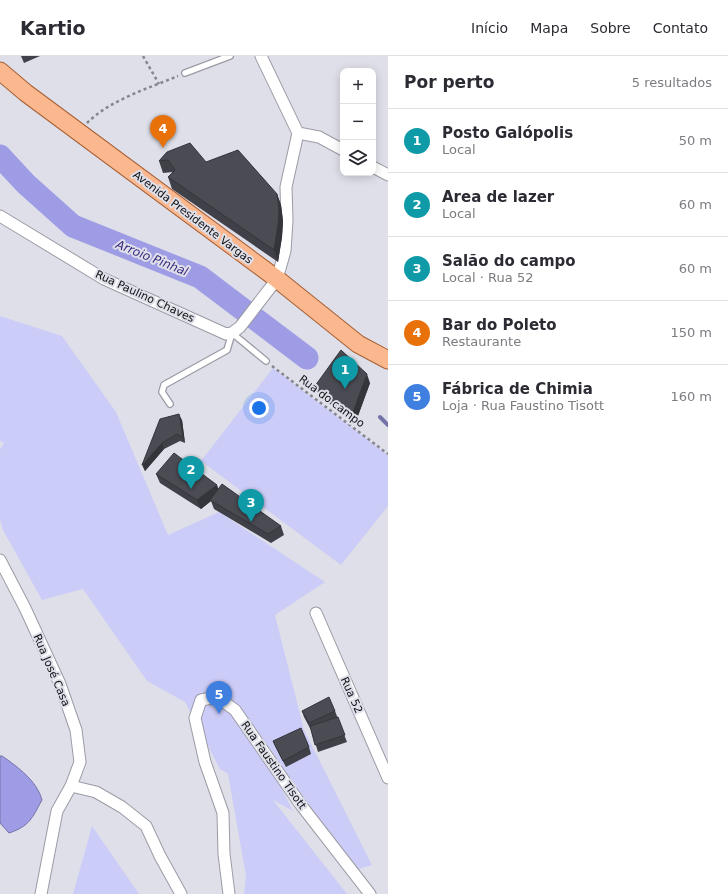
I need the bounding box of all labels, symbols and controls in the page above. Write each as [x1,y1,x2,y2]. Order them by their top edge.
text: Kartio [20,17,86,39]
text: Início [471,20,508,36]
text: Mapa [530,20,568,36]
text: Sobre [590,20,631,36]
text: Contato [653,20,708,36]
map controls [340,68,376,176]
button: + [340,68,376,104]
text: Por perto [404,72,494,92]
text: 5 resultados [632,75,712,90]
button: − [340,104,376,140]
pin: 4 [150,115,176,148]
text: Posto Galópolis [442,124,573,142]
text: 1 [412,133,422,148]
text: 50 m [679,133,712,148]
button: layers [340,140,376,176]
text: Local [442,142,476,157]
street label: Avenida Presidente Vargas [130,168,255,267]
text: Area de lazer [442,188,554,206]
text: 2 [412,197,422,212]
text: 60 m [679,197,712,212]
text: Local [442,206,476,221]
water label: Arroio Pinhal [113,237,191,279]
text: Salão do campo [442,252,576,270]
text: 3 [412,261,422,276]
text: 60 m [679,261,712,276]
street label: Rua Paulino Chaves [93,268,197,325]
text: Local · Rua 52 [442,270,533,285]
text: Bar do Poleto [442,316,557,334]
text: 4 [412,325,422,340]
text: 150 m [670,325,712,340]
text: Restaurante [442,334,521,349]
pin: 1 [332,356,358,389]
street label: Rua do campo [296,372,367,430]
text: Fábrica de Chimia [442,380,593,398]
text: 5 [412,389,422,404]
text: 160 m [670,389,712,404]
your location [249,398,269,418]
text: Loja · Rua Faustino Tisott [442,398,604,413]
pin: 2 [178,456,204,489]
pin: 3 [238,489,264,522]
street label: Rua José Casa [30,632,73,708]
street label: Rua 52 [338,675,365,715]
pin: 5 [206,681,232,714]
street label: Rua Faustino Tisott [238,719,309,812]

